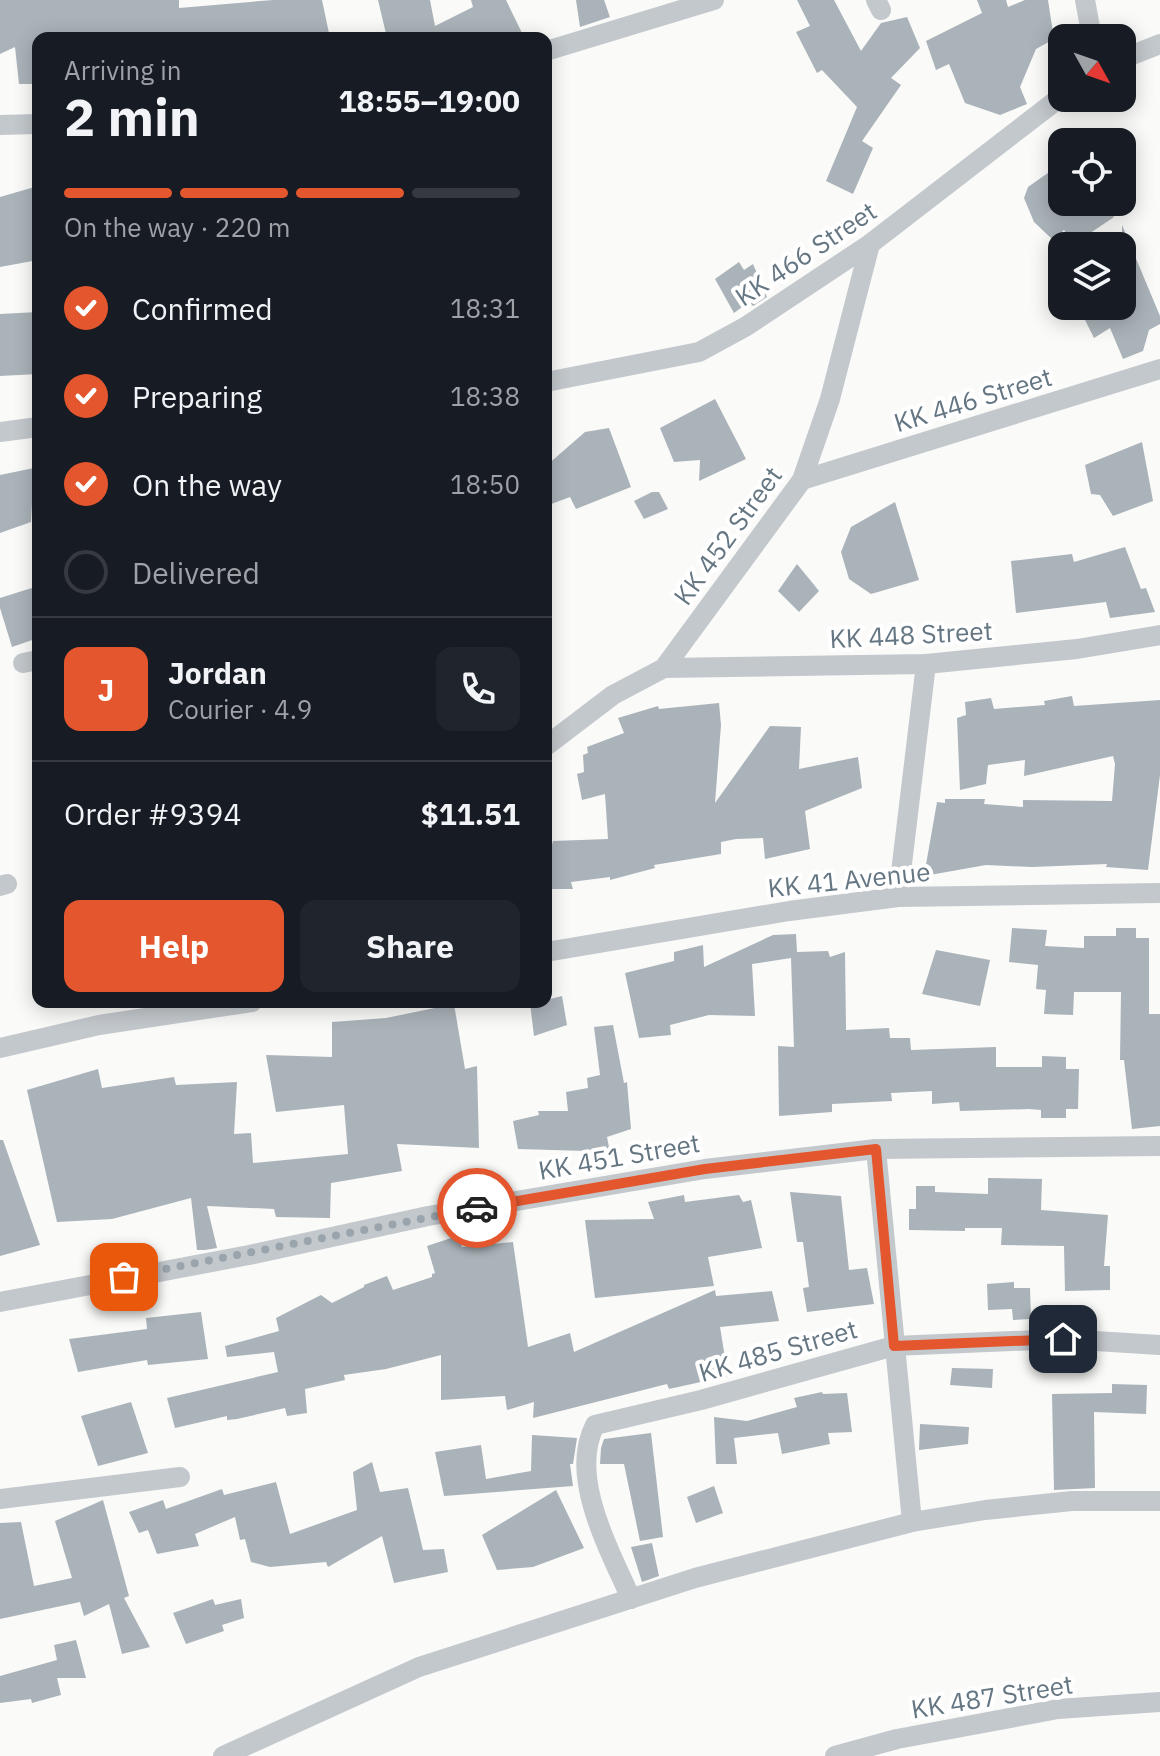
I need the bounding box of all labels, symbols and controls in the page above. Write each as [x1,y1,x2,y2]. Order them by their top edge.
north arrow [1048,24,1136,112]
map controls [1048,24,1136,320]
text: Arriving in [64,53,181,87]
text: 18:55–19:00 [339,81,520,120]
text: 2 min [64,83,200,150]
button: locate [1048,128,1136,216]
street label: KK 466 Street [728,193,883,313]
text: On the way · 220 m [64,210,290,244]
button: layers [1048,232,1136,320]
icon: check [64,286,108,330]
text: Confirmed [132,289,273,328]
text: 18:31 [450,291,520,325]
street label: KK 446 Street [890,359,1056,439]
icon: check [64,374,108,418]
text: Preparing [132,377,262,416]
text: 18:38 [450,379,520,413]
street label: KK 452 Street [665,459,789,611]
icon: check [64,462,108,506]
text: On the way [132,465,282,504]
text: 18:50 [450,467,520,501]
text: Delivered [132,553,260,592]
street label: KK 448 Street [828,613,993,655]
button: phone [436,647,520,731]
text: Jordan [168,653,267,692]
text: J [98,670,114,709]
text: Courier · 4.9 [168,692,312,726]
text: Order #9394 [64,794,241,833]
text: $11.51 [421,794,520,833]
street label: KK 41 Avenue [766,854,932,904]
button: Help [64,900,284,992]
button: Share [300,900,520,992]
street label: KK 451 Street [535,1125,702,1187]
courier [437,1168,517,1248]
icon: car [455,1186,499,1230]
pin [90,1243,158,1311]
icon: bag [102,1255,146,1299]
pin [1029,1305,1097,1373]
street label: KK 485 Street [695,1311,861,1389]
icon: home [1041,1317,1085,1361]
street label: KK 487 Street [909,1666,1075,1726]

